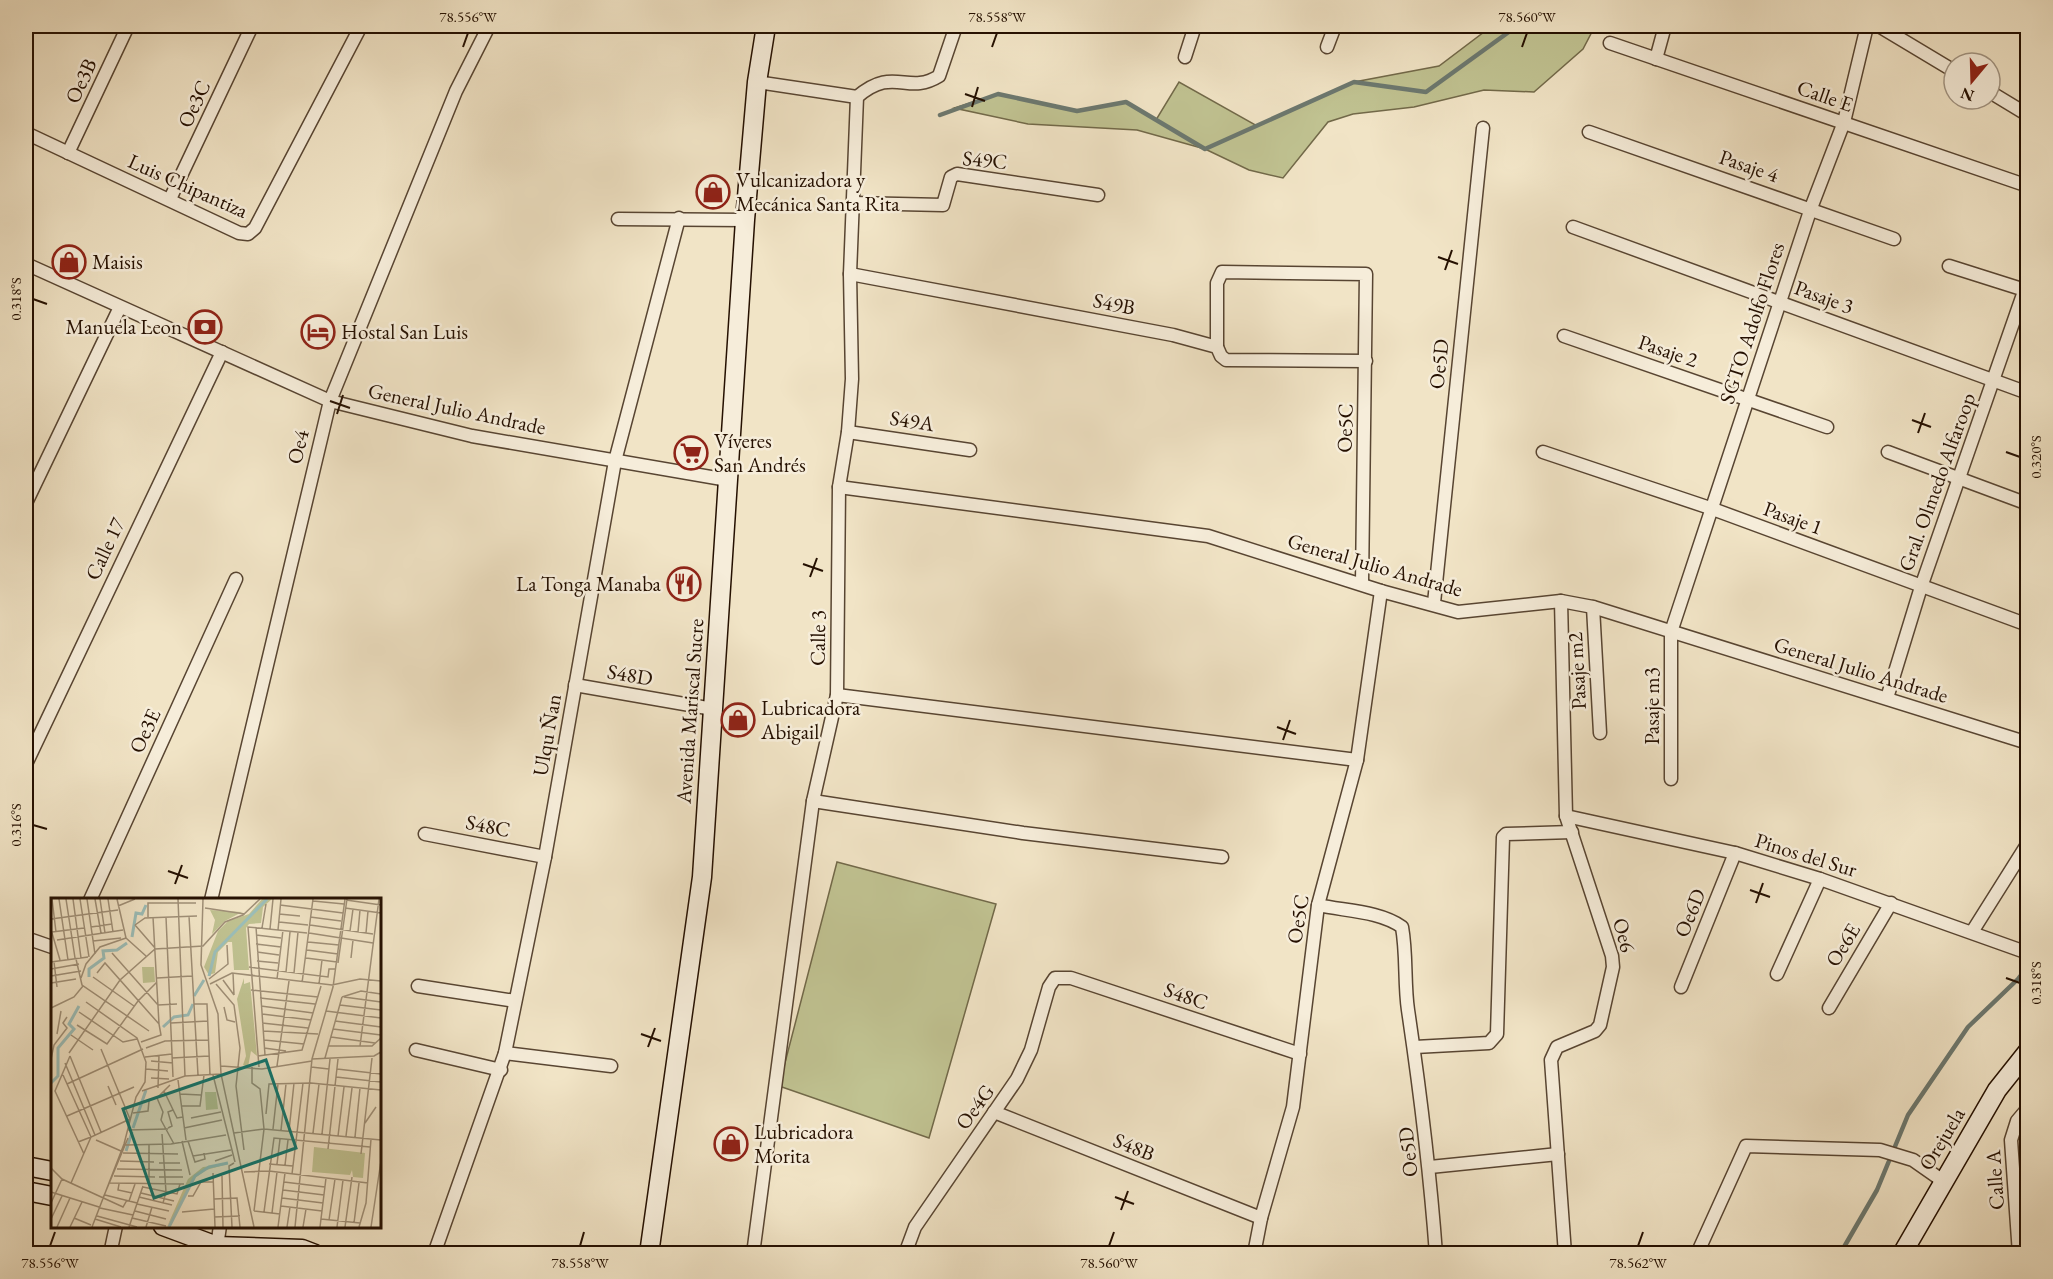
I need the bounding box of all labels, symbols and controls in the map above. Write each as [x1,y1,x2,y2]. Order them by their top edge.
text: 78.556°W [439,7,497,26]
text: 78.558°W [968,7,1026,26]
text: 78.560°W [1498,7,1556,26]
north arrow [1942,51,2002,111]
street label: Oe3B [58,54,103,108]
street label: Calle E [1794,73,1857,118]
street label: Oe3C [171,76,216,132]
text: N [1958,83,1977,107]
street label: Pasaje 4 [1716,143,1783,189]
street label: S49C [962,144,1009,175]
street label: Luis Chipantiza [124,147,253,224]
place label: Vulcanizadora y Mecánica Santa Rita [736,166,900,217]
shop icon: Vulcanizadora y Mecánica Santa Rita [695,174,731,210]
street label: SGTO Adolfo Flores [1713,239,1790,407]
shop icon: Maisis [51,244,87,280]
place label: Maisis [92,248,143,275]
street label: Pasaje 3 [1791,273,1857,320]
text: 0.318°S [6,277,25,321]
street label: S49B [1091,286,1137,321]
bank icon: Manuela Leon [187,309,223,345]
place label: Manuela Leon [65,313,182,340]
hotel icon: Hostal San Luis [300,314,336,350]
place label: Hostal San Luis [341,318,468,345]
street label: Pasaje 2 [1635,328,1701,373]
street label: Oe5D [1422,337,1455,390]
street label: General Julio Andrade [366,377,548,441]
street label: Gral. Olmedo Alfaroop [1892,389,1981,575]
street label: Oe5C [1331,403,1358,453]
street label: S49A [888,404,937,437]
street label: Oe4 [280,426,315,467]
place label: Víveres San Andrés [714,427,806,478]
supermarket icon: Víveres San Andrés [673,435,709,471]
text: 0.320°S [2026,435,2045,479]
street label: Pasaje 1 [1760,494,1826,541]
street label: Calle 17 [78,512,131,584]
street label: General Julio Andrade [1284,527,1466,602]
restaurant icon: La Tonga Manaba [666,566,702,602]
place label: La Tonga Manaba [516,570,662,597]
street label: Calle 3 [804,610,831,666]
street label: Avenida Mariscal Sucre [670,618,709,805]
street label: General Julio Andrade [1771,630,1952,709]
street label: Pasaje m2 [1561,632,1592,710]
street label: S48D [605,657,655,692]
street label: Pasaje m3 [1638,667,1665,745]
street label: Ulqu Ñan [526,692,567,778]
place label: Lubricadora Abigail [760,694,861,745]
shop icon: Lubricadora Abigail [720,702,756,738]
street label: Oe3E [123,704,167,757]
text: 0.316°S [6,803,25,847]
street label: S48C [464,808,513,843]
street label: Pinos del Sur [1752,826,1860,883]
street label: Oe6D [1668,884,1712,941]
street label: Oe5C [1280,893,1315,945]
inset map [51,898,381,1228]
street label: Oe6 [1607,915,1642,955]
street label: Oe6E [1819,918,1866,971]
text: 0.318°S [2026,961,2045,1005]
street label: S48C [1161,975,1212,1016]
street label: Oe4G [949,1079,1000,1135]
street label: Orejuela [1912,1102,1971,1175]
place label: Lubricadora Morita [754,1118,854,1169]
shop icon: Lubricadora Morita [713,1126,749,1162]
street label: S48B [1110,1126,1159,1167]
street label: Oe5D [1391,1126,1424,1178]
street label: Calle A [1979,1149,2010,1211]
text: 78.556°W [21,1253,79,1272]
text: 78.558°W [551,1253,609,1272]
text: 78.560°W [1080,1253,1138,1272]
text: 78.562°W [1609,1253,1667,1272]

